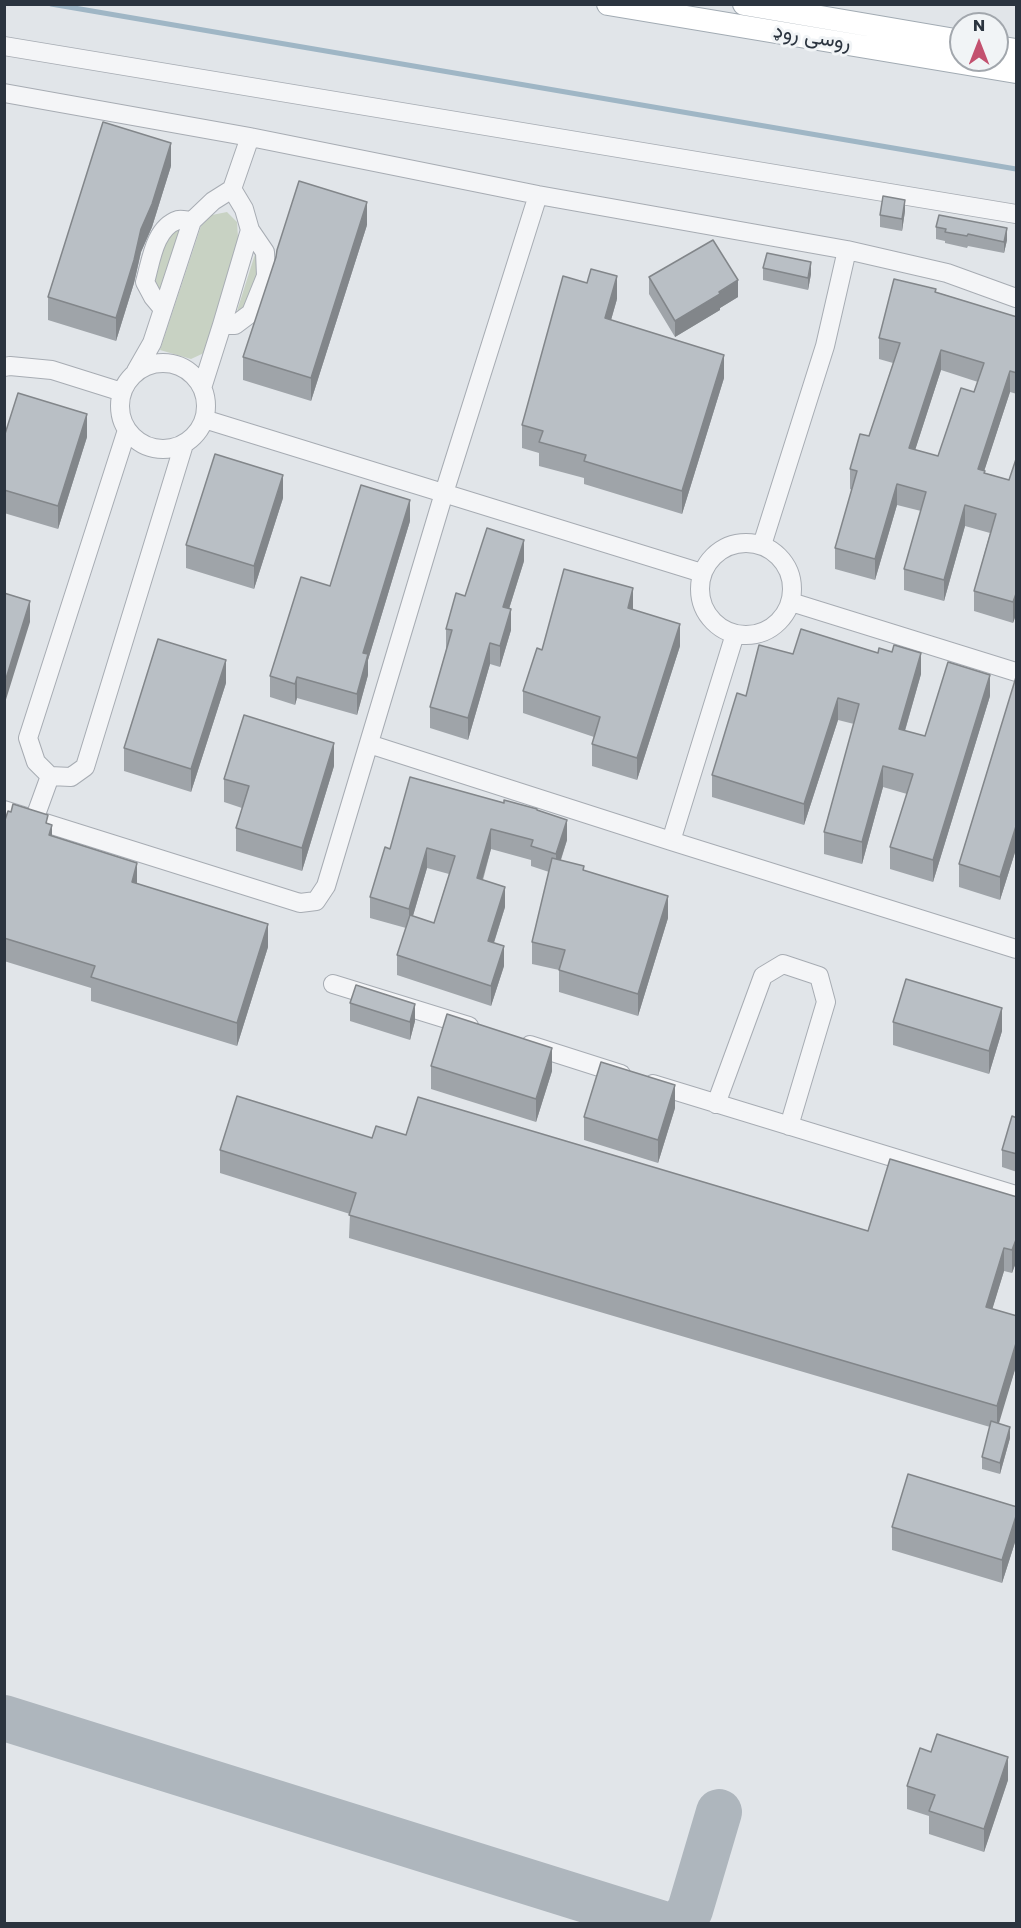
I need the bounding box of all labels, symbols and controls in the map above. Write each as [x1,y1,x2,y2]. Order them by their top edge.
north arrow [949,12,1009,72]
text: N [973,14,985,37]
street label: روسی روډ [771,19,853,57]

